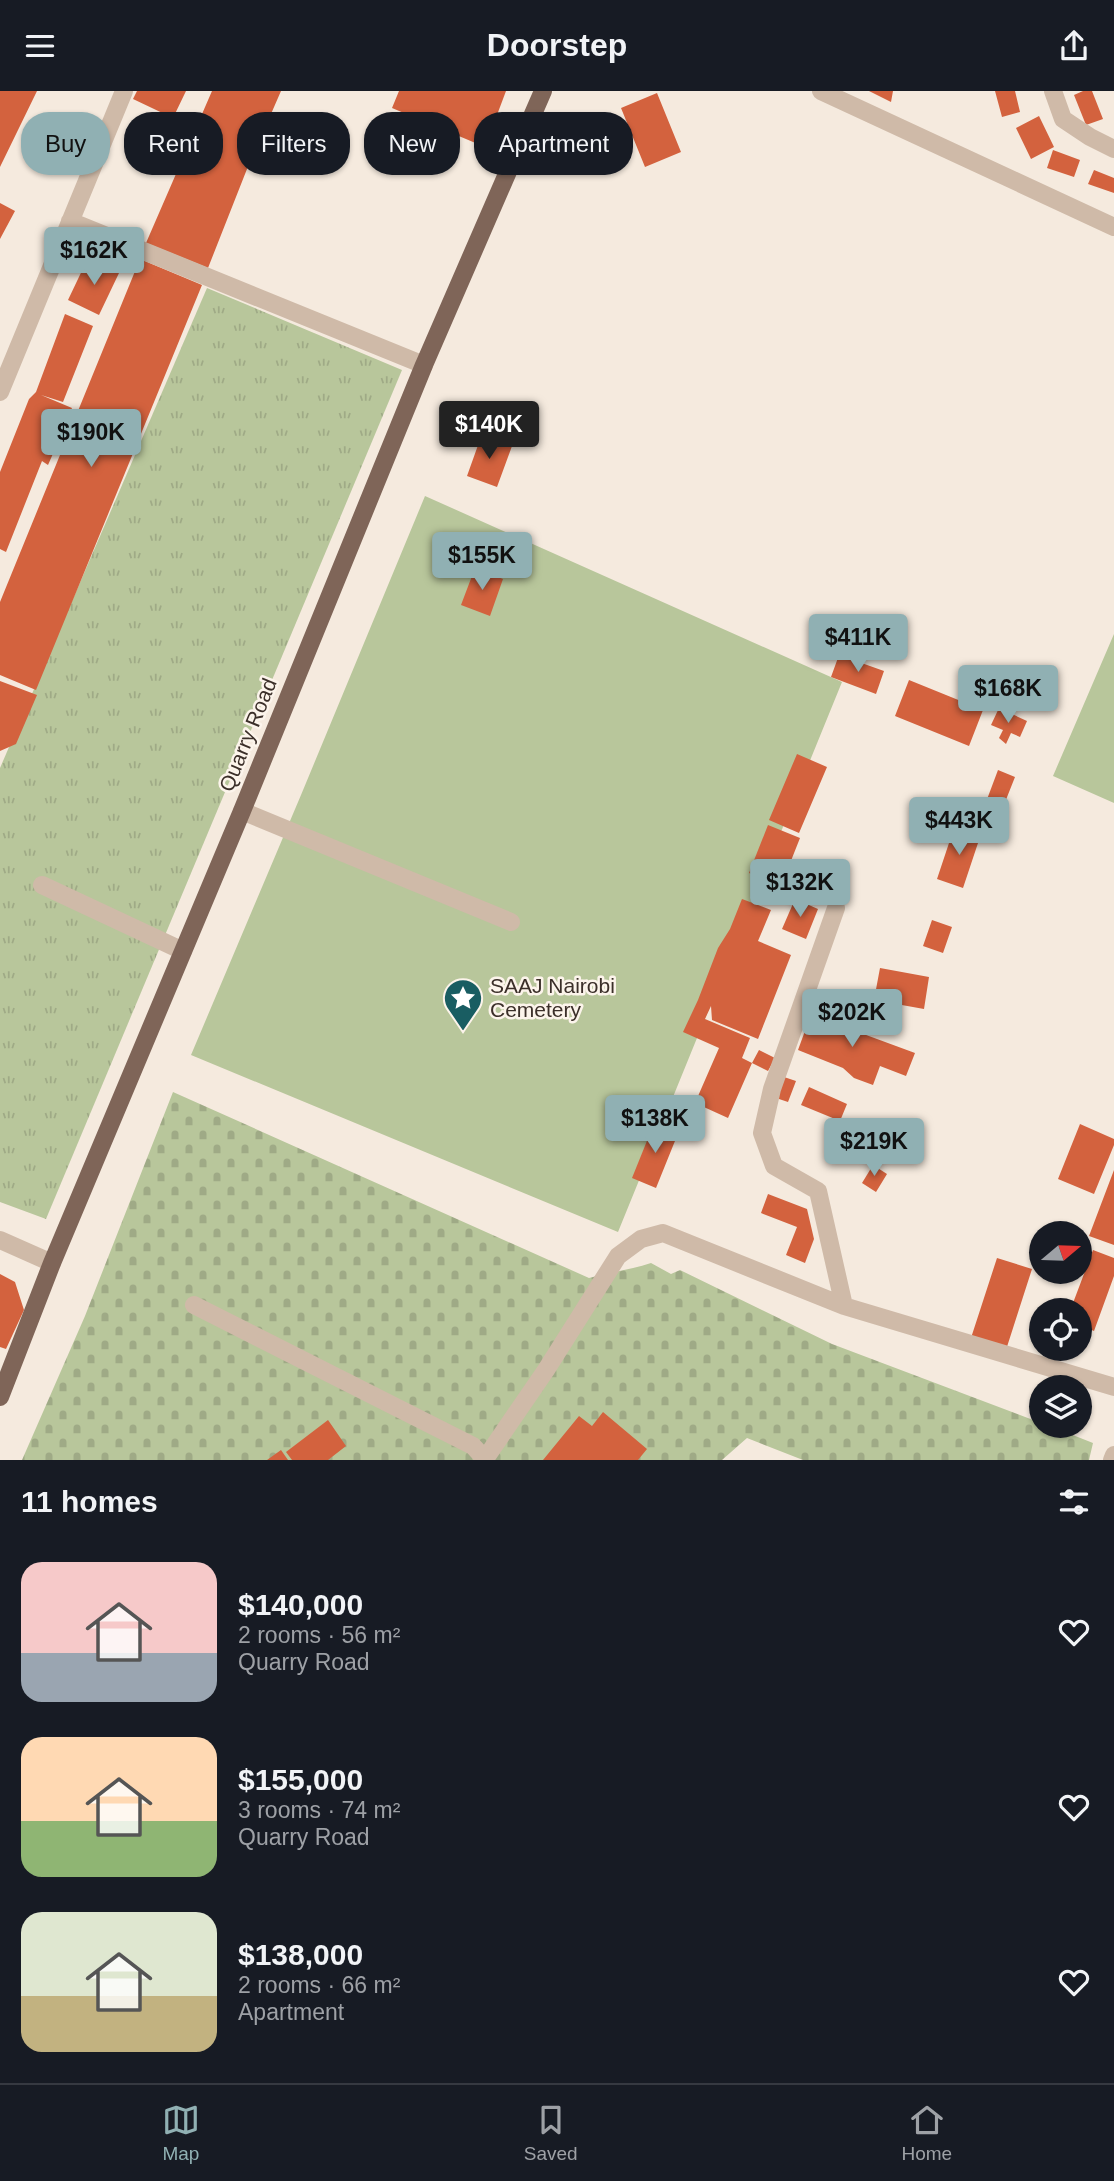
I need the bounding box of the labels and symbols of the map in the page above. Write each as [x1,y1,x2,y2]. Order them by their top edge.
pin: $162K [45,227,143,287]
pin: $140K [440,401,538,461]
pin: $190K [42,409,140,469]
pin: $155K [433,533,531,592]
pin: $411K [809,615,907,674]
pin: $168K [959,665,1057,725]
street label: Quarry Road [214,675,281,795]
pin: $443K [910,797,1008,857]
pin: $132K [751,859,849,919]
place label: SAAJ Nairobi Cemetery [490,974,615,1021]
place icon: SAAJ Nairobi Cemetery [442,977,484,1032]
pin: $202K [803,989,901,1049]
pin: $138K [606,1095,704,1155]
pin: $219K [825,1119,923,1178]
north arrow [1029,1221,1092,1285]

